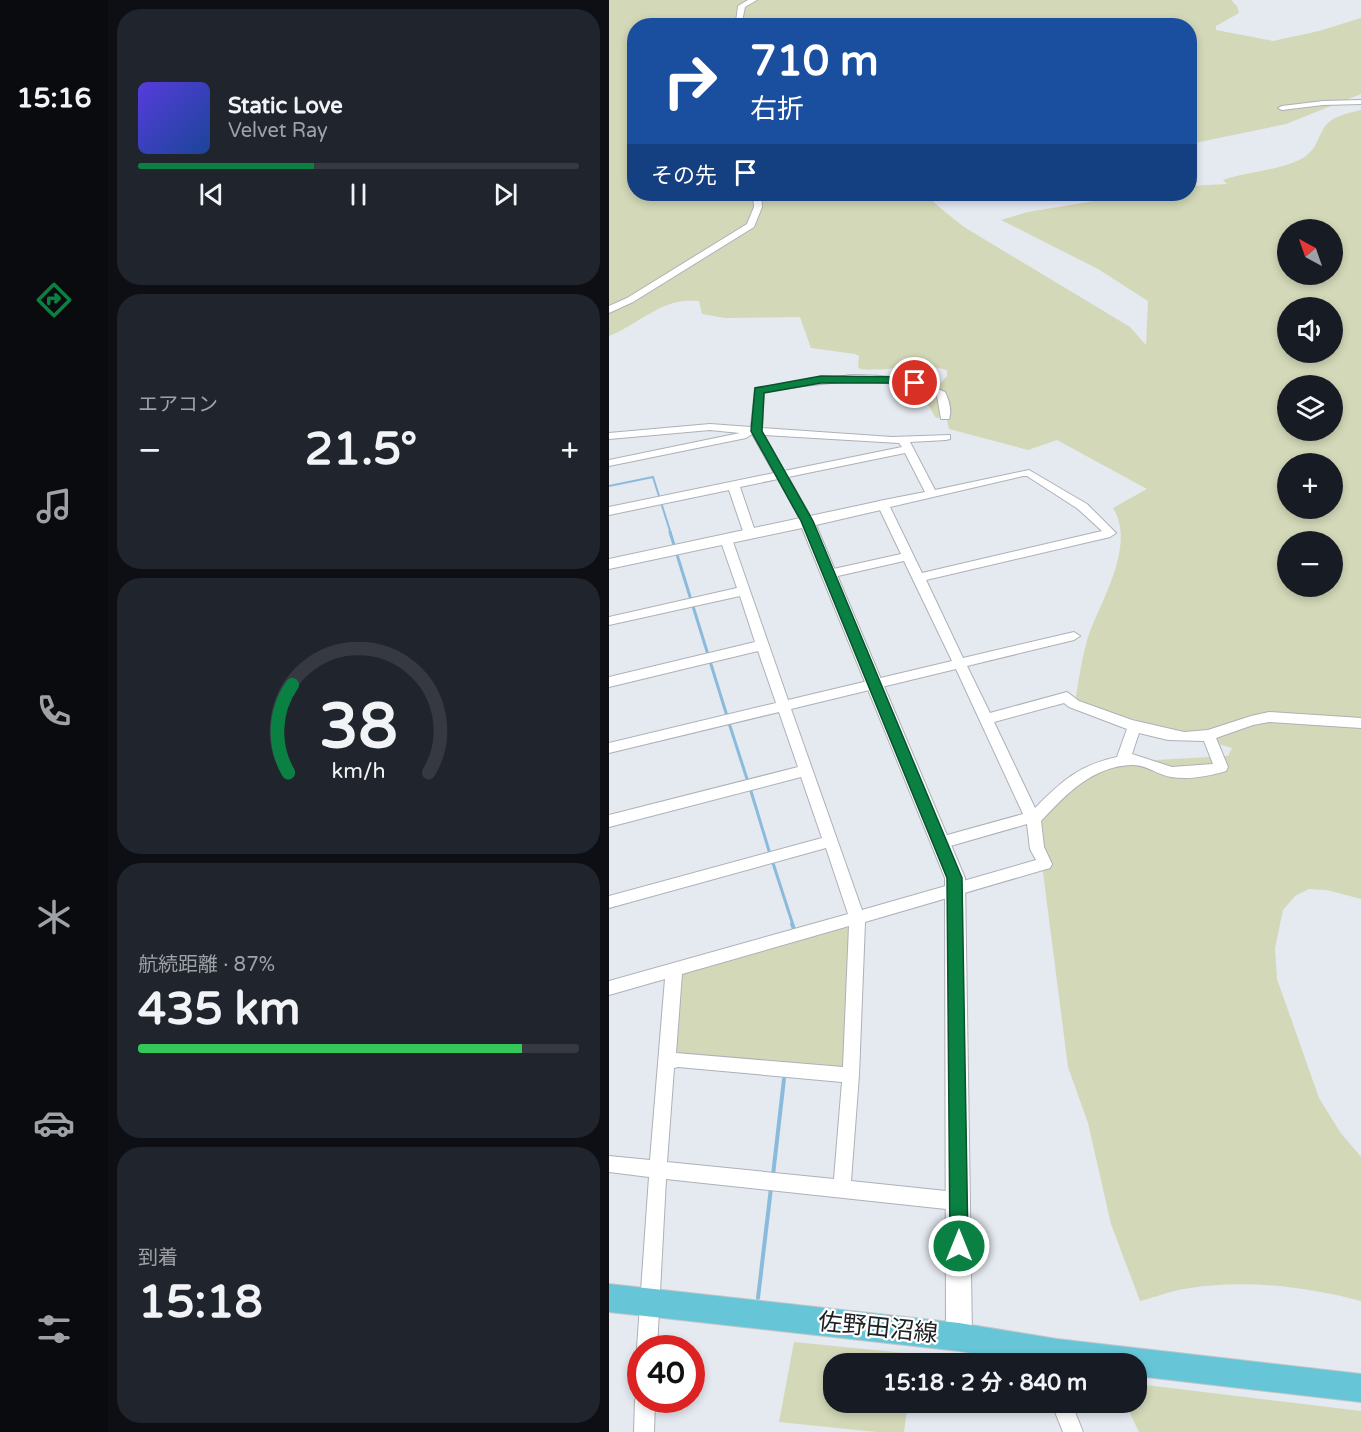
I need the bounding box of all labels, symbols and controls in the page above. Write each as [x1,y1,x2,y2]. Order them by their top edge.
text: 710 m [750,36,879,87]
icon: right [651,42,729,120]
text: 15:16 [17,82,91,115]
text: Static Love [228,93,343,119]
text: 右折 [750,93,804,126]
text: Velvet Ray [228,119,328,143]
icon: arrive [729,156,762,189]
text: その先 [651,163,717,189]
icon: previous [195,178,228,211]
icon: pause [342,178,375,211]
icon: next [489,178,522,211]
north arrow [1277,219,1343,285]
map controls [1277,219,1343,597]
icon: directions [33,279,75,321]
button: sound [1277,297,1343,363]
pin [889,357,940,408]
icon: arrive [898,366,931,399]
button: layers [1277,375,1343,441]
text: エアコン [138,393,218,417]
text: 21.5° [305,423,417,477]
text: − [138,431,162,470]
text: + [560,431,579,470]
button: + [1277,453,1343,519]
icon: music [33,485,75,527]
button: − [1277,531,1343,597]
icon: phone [33,690,75,732]
text: 38 [319,690,398,765]
text: km/h [332,758,385,784]
icon: climate [33,896,75,938]
text: 航続距離 · 87% [138,953,275,977]
text: 435 km [138,983,300,1037]
icon: car [33,1102,75,1144]
position arrow [927,1214,991,1278]
text: 到着 [138,1246,178,1270]
text: 15:18 [138,1276,263,1330]
street label: 佐野田沼線 [817,1307,939,1349]
icon: filters [33,1308,75,1350]
speed limit sign: 40 [627,1335,705,1413]
text: 15:18 · 2 分 · 840 m [883,1370,1087,1396]

